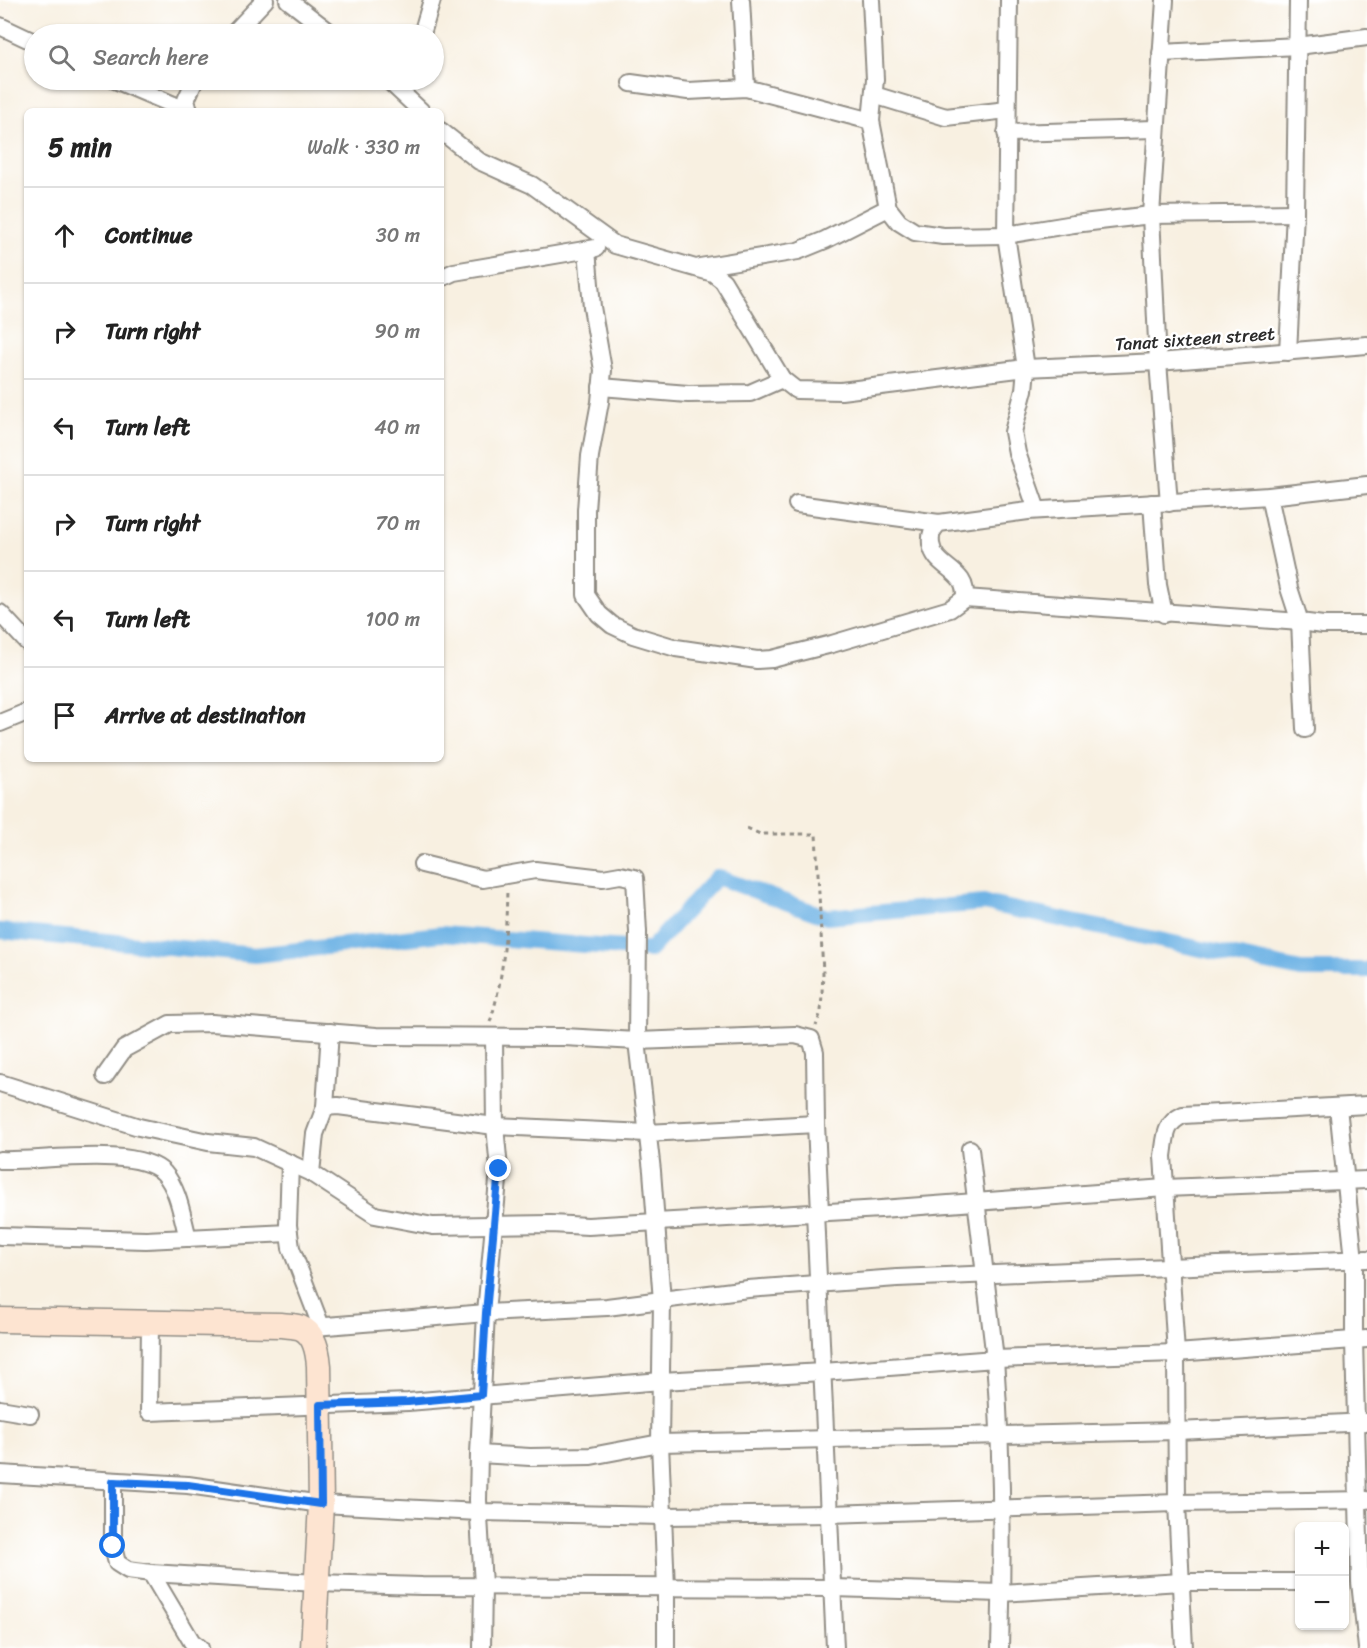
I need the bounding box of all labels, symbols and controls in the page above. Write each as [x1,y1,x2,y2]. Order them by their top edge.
search box [24,24,444,90]
text: Search here [93,38,209,77]
icon: search [45,41,78,74]
text: 5 min [48,124,112,170]
text: Walk · 330 m [307,130,420,165]
text: Continue [105,216,193,255]
text: 30 m [376,218,420,253]
icon: ahead [48,219,81,252]
text: Turn right [105,312,200,351]
text: 90 m [375,314,420,349]
icon: right [48,315,81,348]
street label: Tanat sixteen street [1114,317,1276,361]
text: Turn left [105,408,190,447]
text: 40 m [374,410,420,445]
icon: left [48,411,81,444]
text: Turn right [105,504,200,543]
text: 70 m [375,506,420,541]
icon: right [48,507,81,540]
text: Turn left [105,600,190,639]
text: 100 m [366,602,420,637]
icon: left [48,603,81,636]
text: Arrive at destination [105,696,306,735]
icon: arrive [48,699,81,732]
route end [485,1155,511,1181]
map controls [1295,1522,1349,1630]
button: + [1295,1522,1349,1576]
route start [99,1532,125,1558]
button: − [1295,1576,1349,1630]

